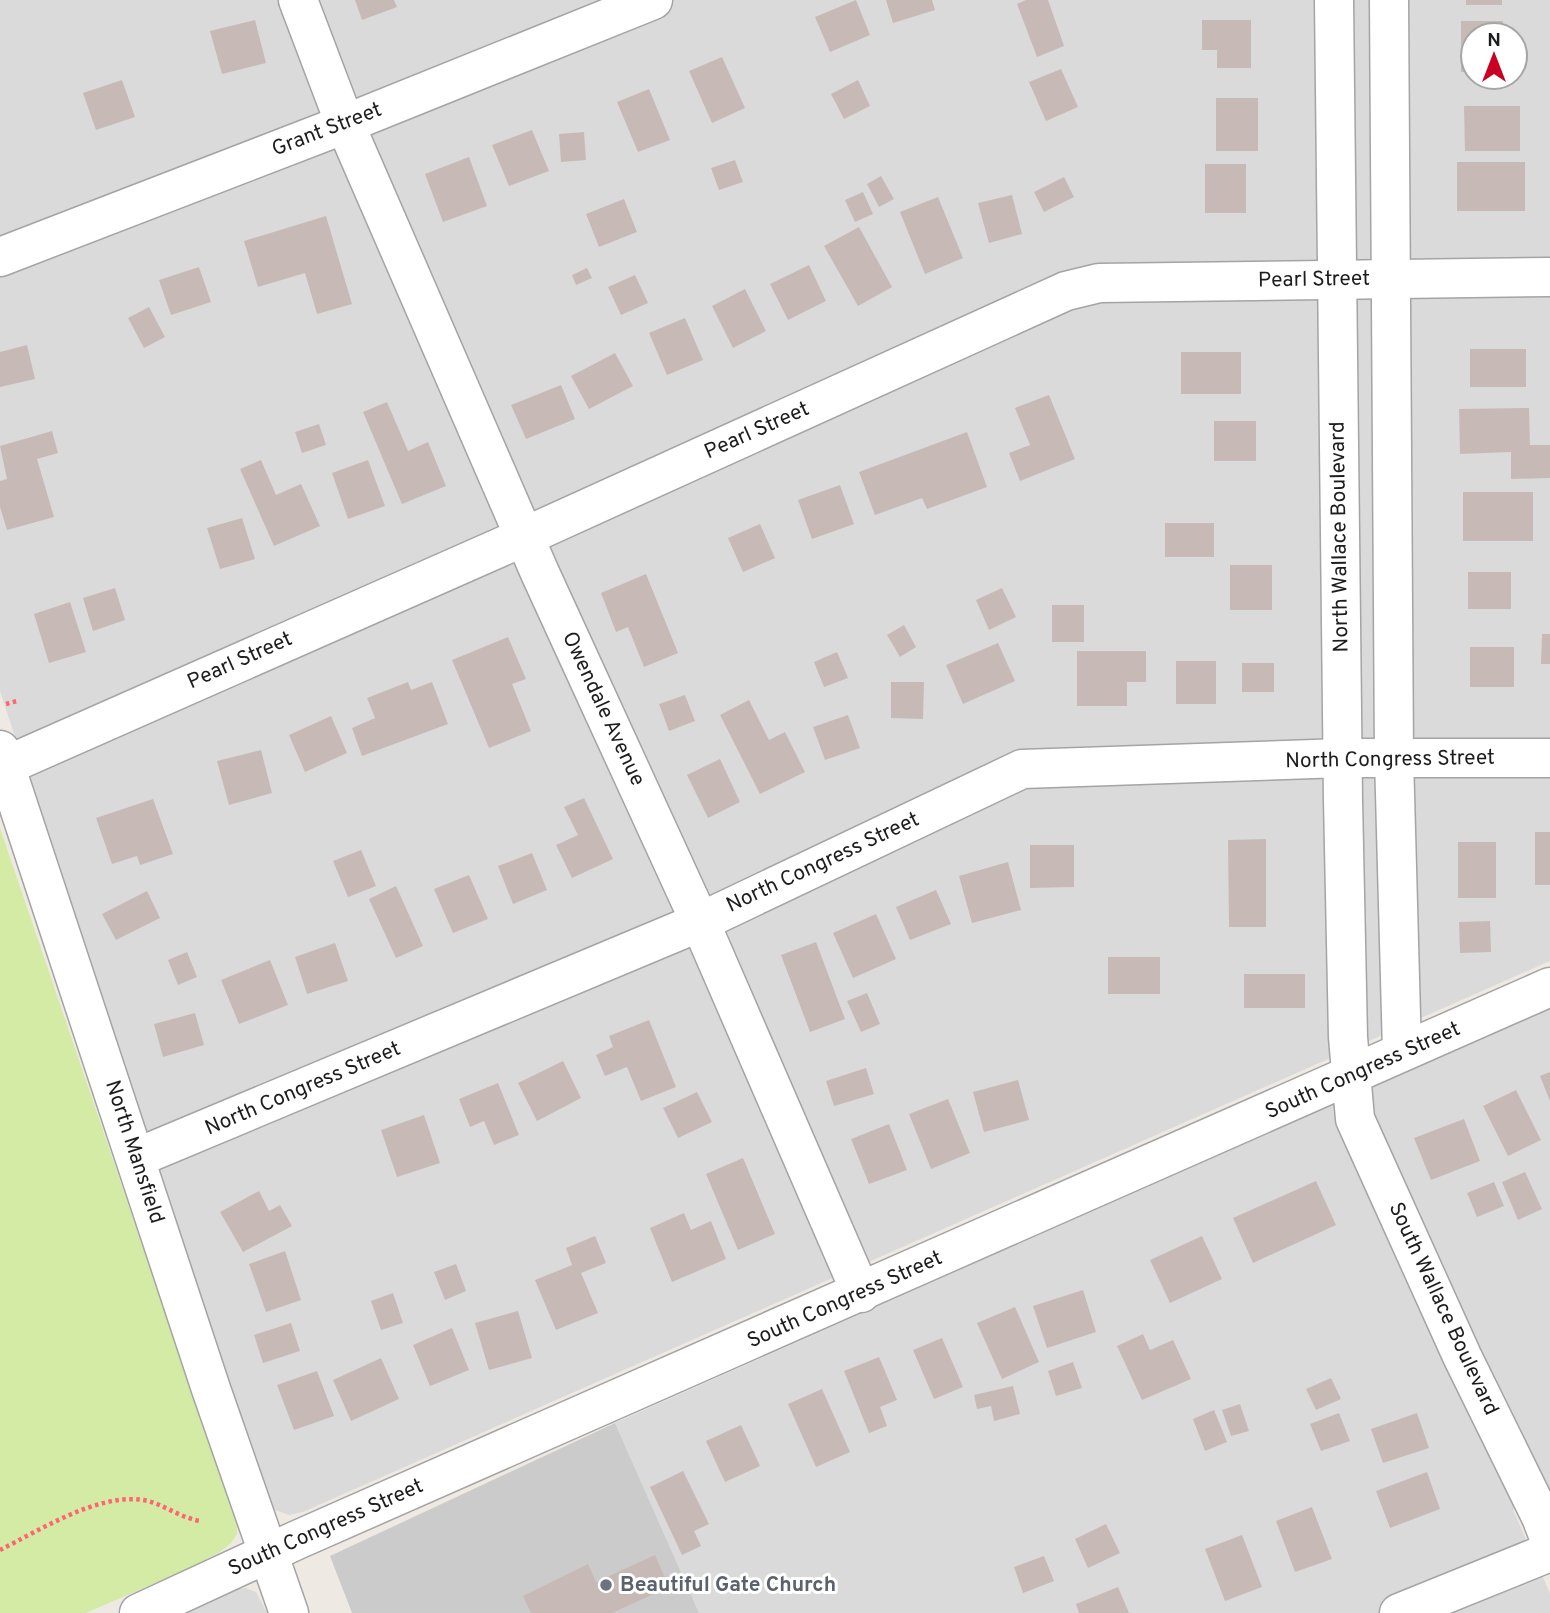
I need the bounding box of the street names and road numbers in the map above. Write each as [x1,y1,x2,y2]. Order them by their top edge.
street label: Grant Street [268,97,386,163]
street label: Pearl Street [1258,266,1370,294]
street label: Pearl Street [700,396,814,466]
street label: North Wallace Boulevard [1324,421,1356,653]
street label: Pearl Street [183,626,297,696]
street label: Owendale Avenue [555,627,651,791]
street label: North Congress Street [1285,745,1495,775]
street label: North Congress Street [722,806,924,920]
street label: South Congress Street [1261,1016,1465,1126]
street label: North Congress Street [201,1036,405,1142]
street label: North Mansfield [98,1077,170,1227]
street label: South Wallace Boulevard [1382,1198,1504,1420]
street label: South Congress Street [743,1245,947,1355]
street label: South Congress Street [224,1473,428,1583]

